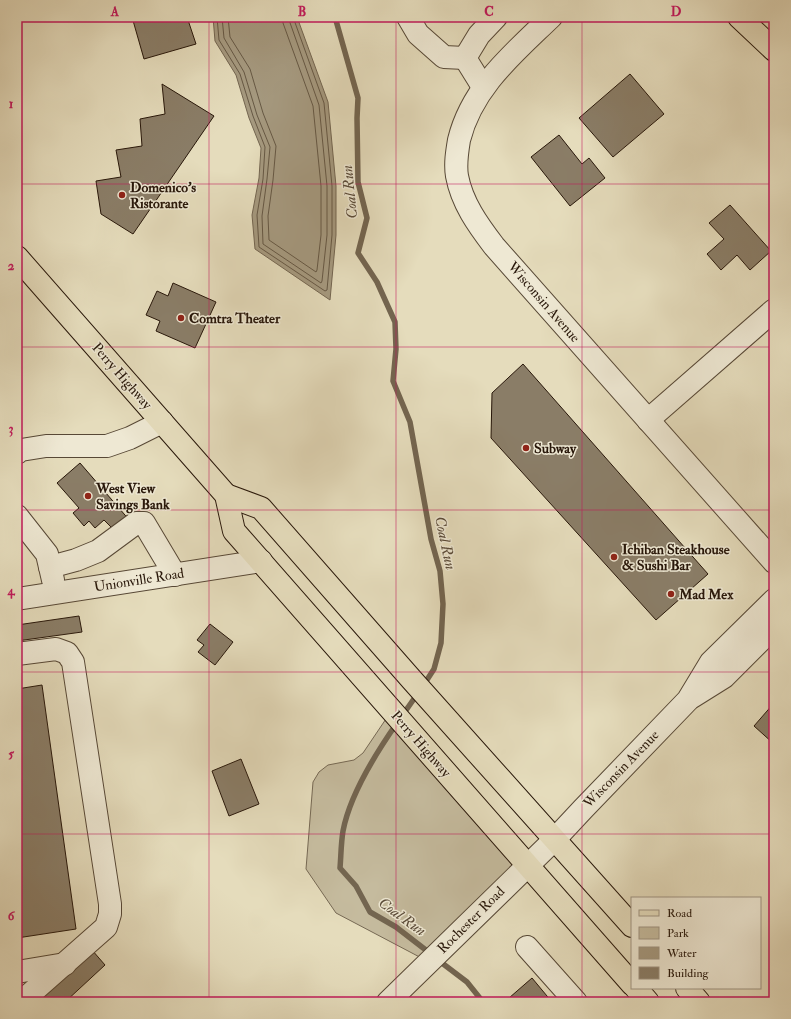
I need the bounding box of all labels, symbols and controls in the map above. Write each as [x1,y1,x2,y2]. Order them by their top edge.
text: A [110,4,120,20]
text: B [298,4,306,20]
text: C [484,4,494,20]
text: D [671,4,682,20]
text: 1 [9,96,14,112]
water label: Coal Run [338,164,362,220]
place label: Domenico's Ristorante [130,179,196,212]
marker: Domenico's Ristorante [117,190,127,200]
street label: Wisconsin Avenue [504,257,584,346]
text: 2 [8,258,15,274]
place label: Comtra Theater [189,310,281,327]
marker: Comtra Theater [176,313,186,323]
street label: Perry Highway [88,339,156,414]
text: 3 [9,421,14,437]
place label: Subway [534,440,577,458]
marker: Subway [521,443,531,453]
place label: West View Savings Bank [95,480,170,514]
marker: West View Savings Bank [83,491,93,501]
water label: Coal Run [430,515,460,571]
place label: Ichiban Steakhouse & Sushi Bar [622,541,730,574]
marker: Ichiban Steakhouse & Sushi Bar [609,552,619,562]
street label: Unionville Road [93,564,185,596]
text: 4 [6,583,15,599]
place label: Mad Mex [678,586,734,603]
marker: Mad Mex [666,589,676,599]
street label: Perry Highway [387,707,455,782]
street label: Wisconsin Avenue [579,726,662,812]
text: 5 [8,746,14,762]
street label: Rochester Road [434,883,508,957]
water label: Coal Run [375,893,429,941]
legend [631,897,761,989]
text: Road [667,906,692,921]
text: 6 [8,908,16,924]
text: Park [667,926,689,941]
text: Water [666,946,697,961]
text: Building [667,966,710,981]

